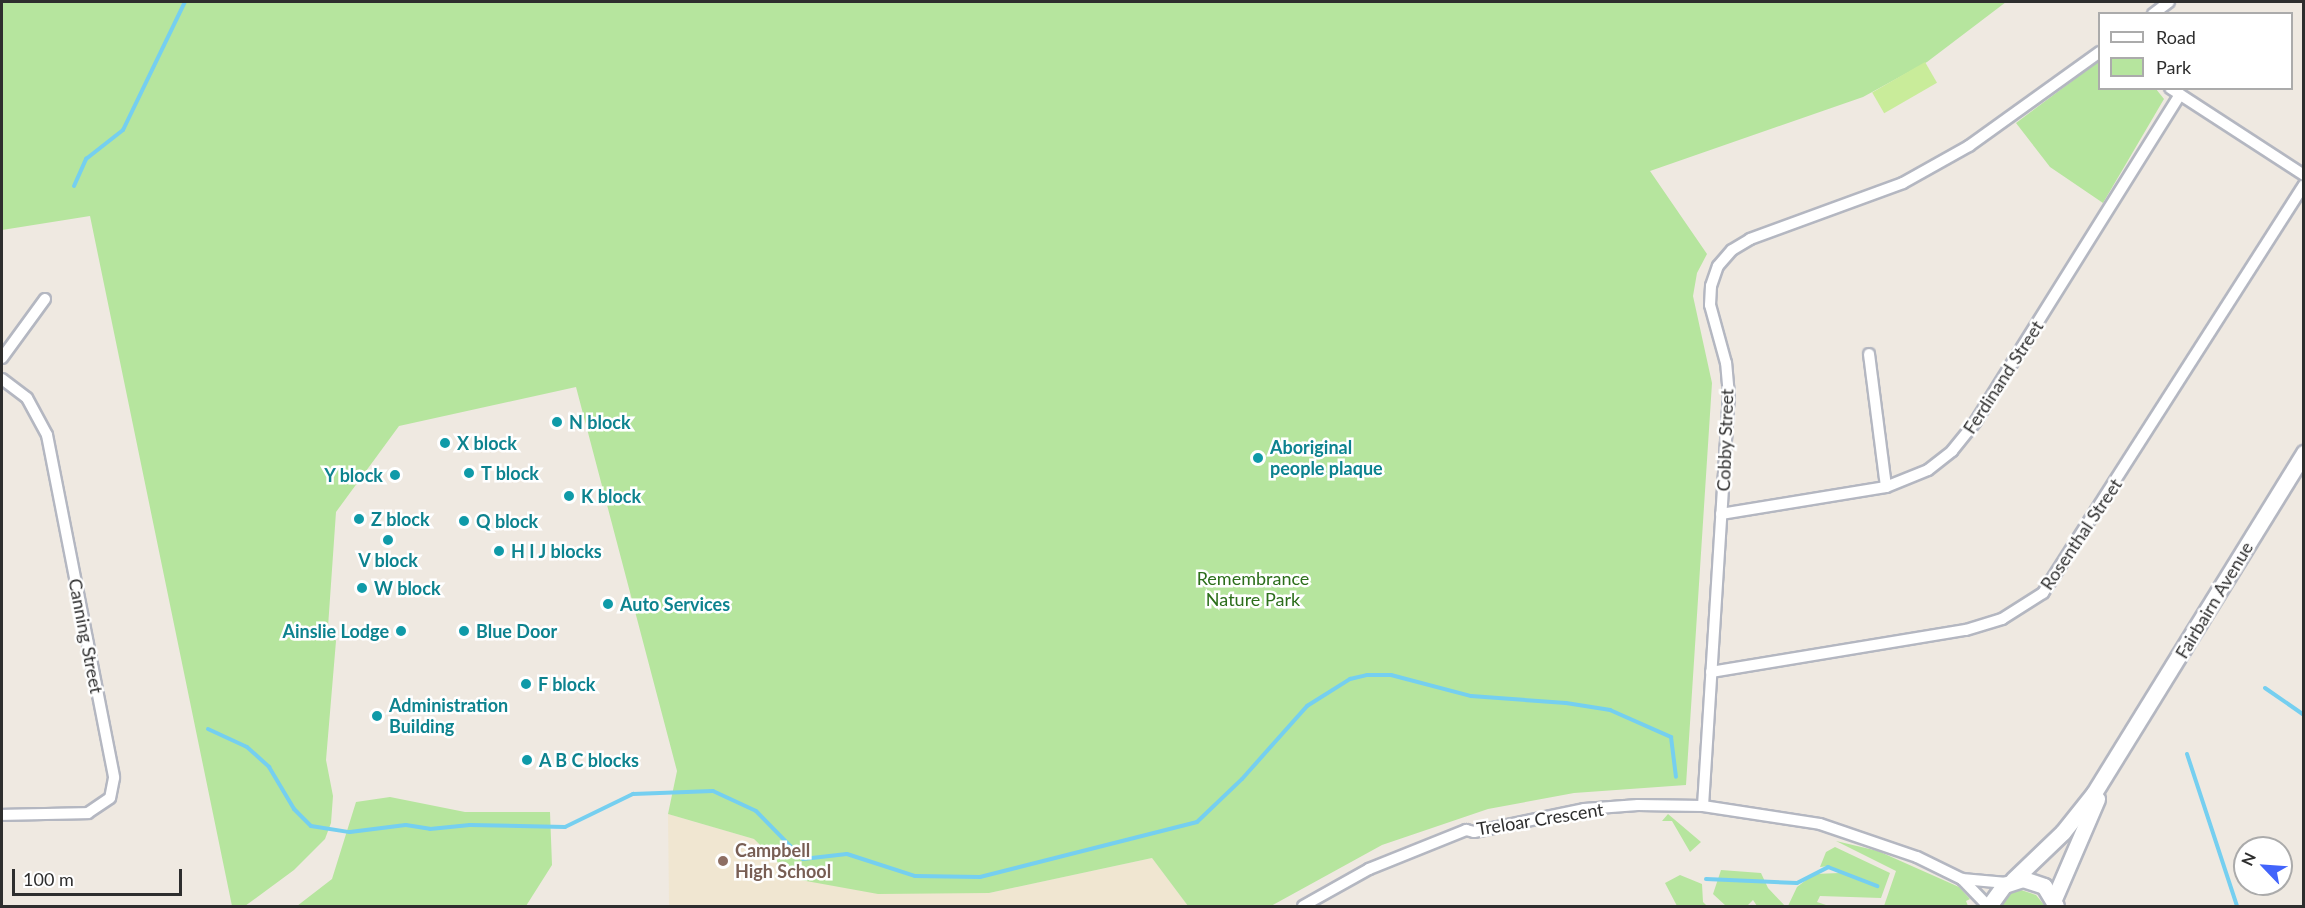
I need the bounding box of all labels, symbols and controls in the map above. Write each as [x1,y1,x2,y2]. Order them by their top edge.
legend [2098,12,2293,90]
text: Road [2156,26,2196,48]
text: Park [2156,56,2191,78]
street label: Ferdinand Street [1958,316,2048,438]
street label: Cobby Street [1712,388,1738,492]
place label: N block [569,411,631,433]
marker: N block [550,415,564,429]
place label: X block [457,432,517,454]
marker: X block [438,436,452,450]
place label: Aboriginal people plaque [1270,437,1383,480]
marker: Aboriginal people plaque [1251,451,1265,465]
place label: T block [481,462,539,484]
place label: Y block [324,464,383,486]
marker: T block [462,466,476,480]
marker: Y block [388,468,402,482]
street label: Rosenthal Street [2036,474,2126,594]
place label: K block [581,485,641,507]
marker: K block [562,489,576,503]
place label: Z block [371,508,430,530]
place label: Q block [476,510,538,532]
marker: Z block [352,512,366,526]
marker: Q block [457,514,471,528]
marker: V block [381,533,395,547]
street label: Fairbairn Avenue [2171,537,2257,663]
place label: H I J blocks [511,540,602,562]
marker: H I J blocks [492,544,506,558]
place label: V block [358,549,418,571]
park label: Remembrance Nature Park [1197,568,1309,610]
street label: Canning Street [64,577,108,695]
place label: W block [374,577,441,599]
marker: W block [355,581,369,595]
place label: Auto Services [620,593,730,615]
marker: Auto Services [601,597,615,611]
place label: Ainslie Lodge [282,620,389,642]
place label: Blue Door [476,620,557,642]
marker: Ainslie Lodge [394,624,408,638]
marker: Blue Door [457,624,471,638]
place label: F block [538,673,596,695]
marker: F block [519,677,533,691]
place label: Administration Building [389,695,508,738]
marker: Administration Building [370,709,384,723]
place label: A B C blocks [539,749,640,771]
marker: A B C blocks [520,753,534,767]
street label: Treloar Crescent [1475,798,1605,840]
north arrow [2233,836,2293,896]
place label: Campbell High School [735,840,831,882]
text: N [2237,849,2259,869]
marker: Campbell High School [716,854,730,868]
scale bar [15,857,184,895]
text: 100 m [23,868,74,890]

